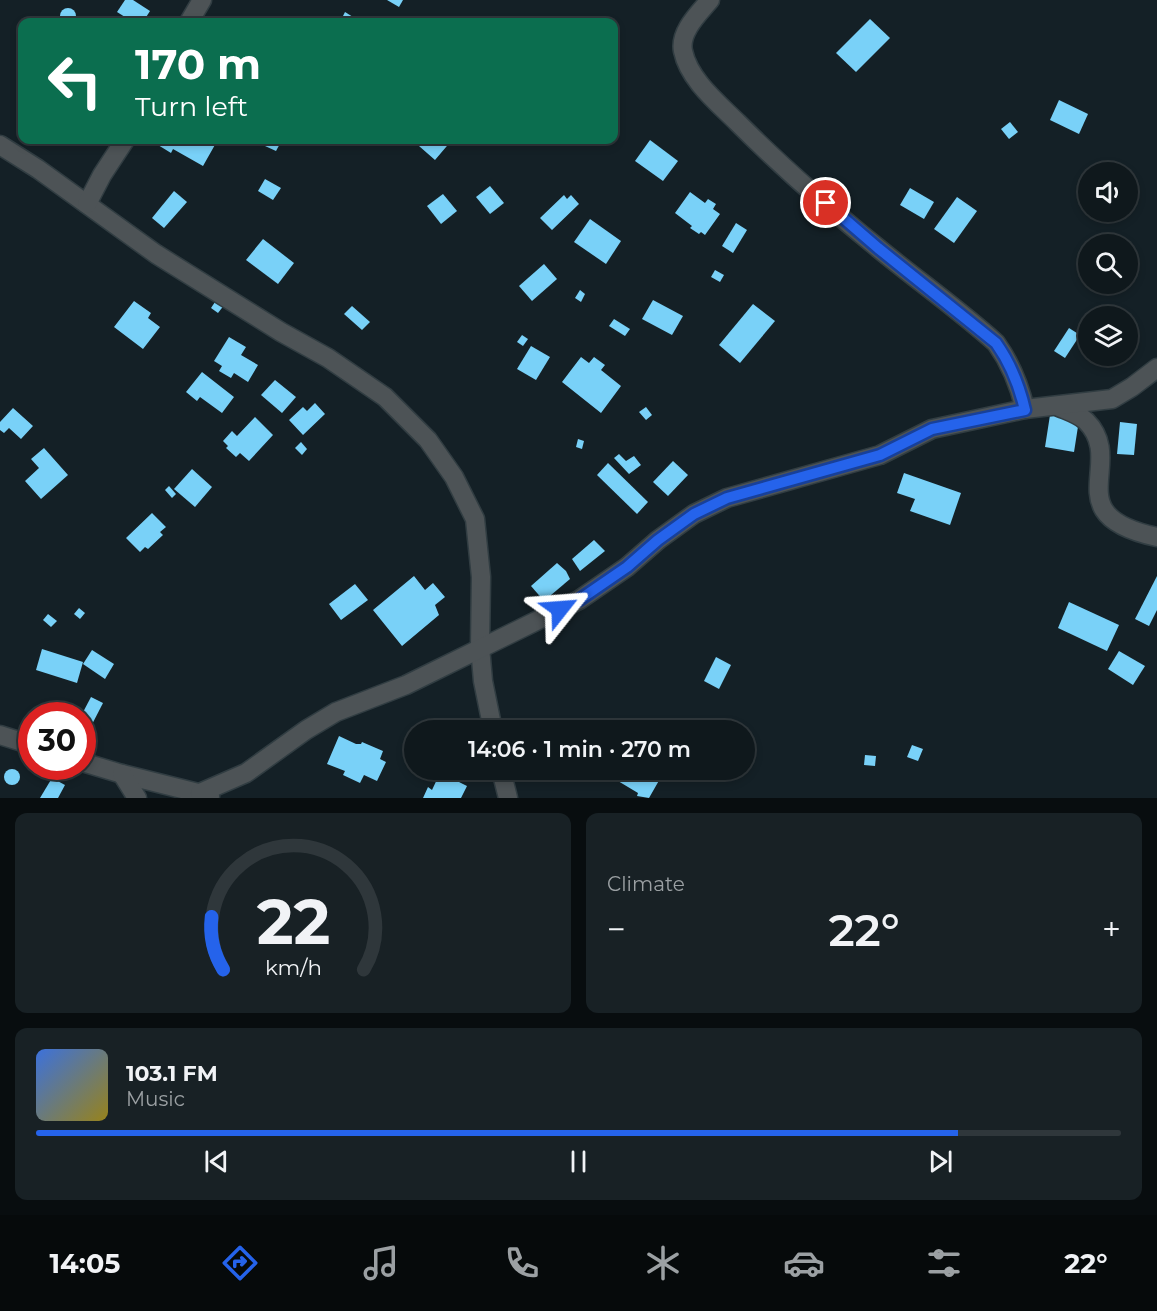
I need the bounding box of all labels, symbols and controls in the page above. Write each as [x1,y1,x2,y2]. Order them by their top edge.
text: 170 m [135,38,261,90]
icon: left [36,42,114,120]
text: Turn left [135,90,248,123]
map controls [1078,162,1138,366]
button: sound [1078,162,1138,222]
pin [800,177,851,228]
icon: arrive [809,186,842,219]
button: search [1078,234,1138,294]
button: layers [1078,306,1138,366]
position arrow [528,577,592,641]
speed limit sign: 30 [18,702,96,780]
text: 14:06 · 1 min · 270 m [468,736,691,763]
text: Climate [607,872,685,896]
text: 22 [256,884,330,960]
text: 22° [828,902,900,957]
text: − [607,909,626,949]
text: + [1102,909,1121,949]
text: km/h [264,954,322,980]
text: 103.1 FM [126,1060,218,1087]
text: Music [126,1087,185,1111]
icon: previous [200,1145,233,1178]
icon: pause [562,1145,595,1178]
icon: next [924,1145,957,1178]
icon: directions [219,1242,261,1284]
icon: music [360,1242,402,1284]
icon: phone [501,1242,543,1284]
icon: climate [642,1242,684,1284]
icon: car [783,1242,825,1284]
icon: filters [923,1242,965,1284]
text: 14:05 [49,1247,120,1280]
text: 22° [1064,1247,1107,1280]

